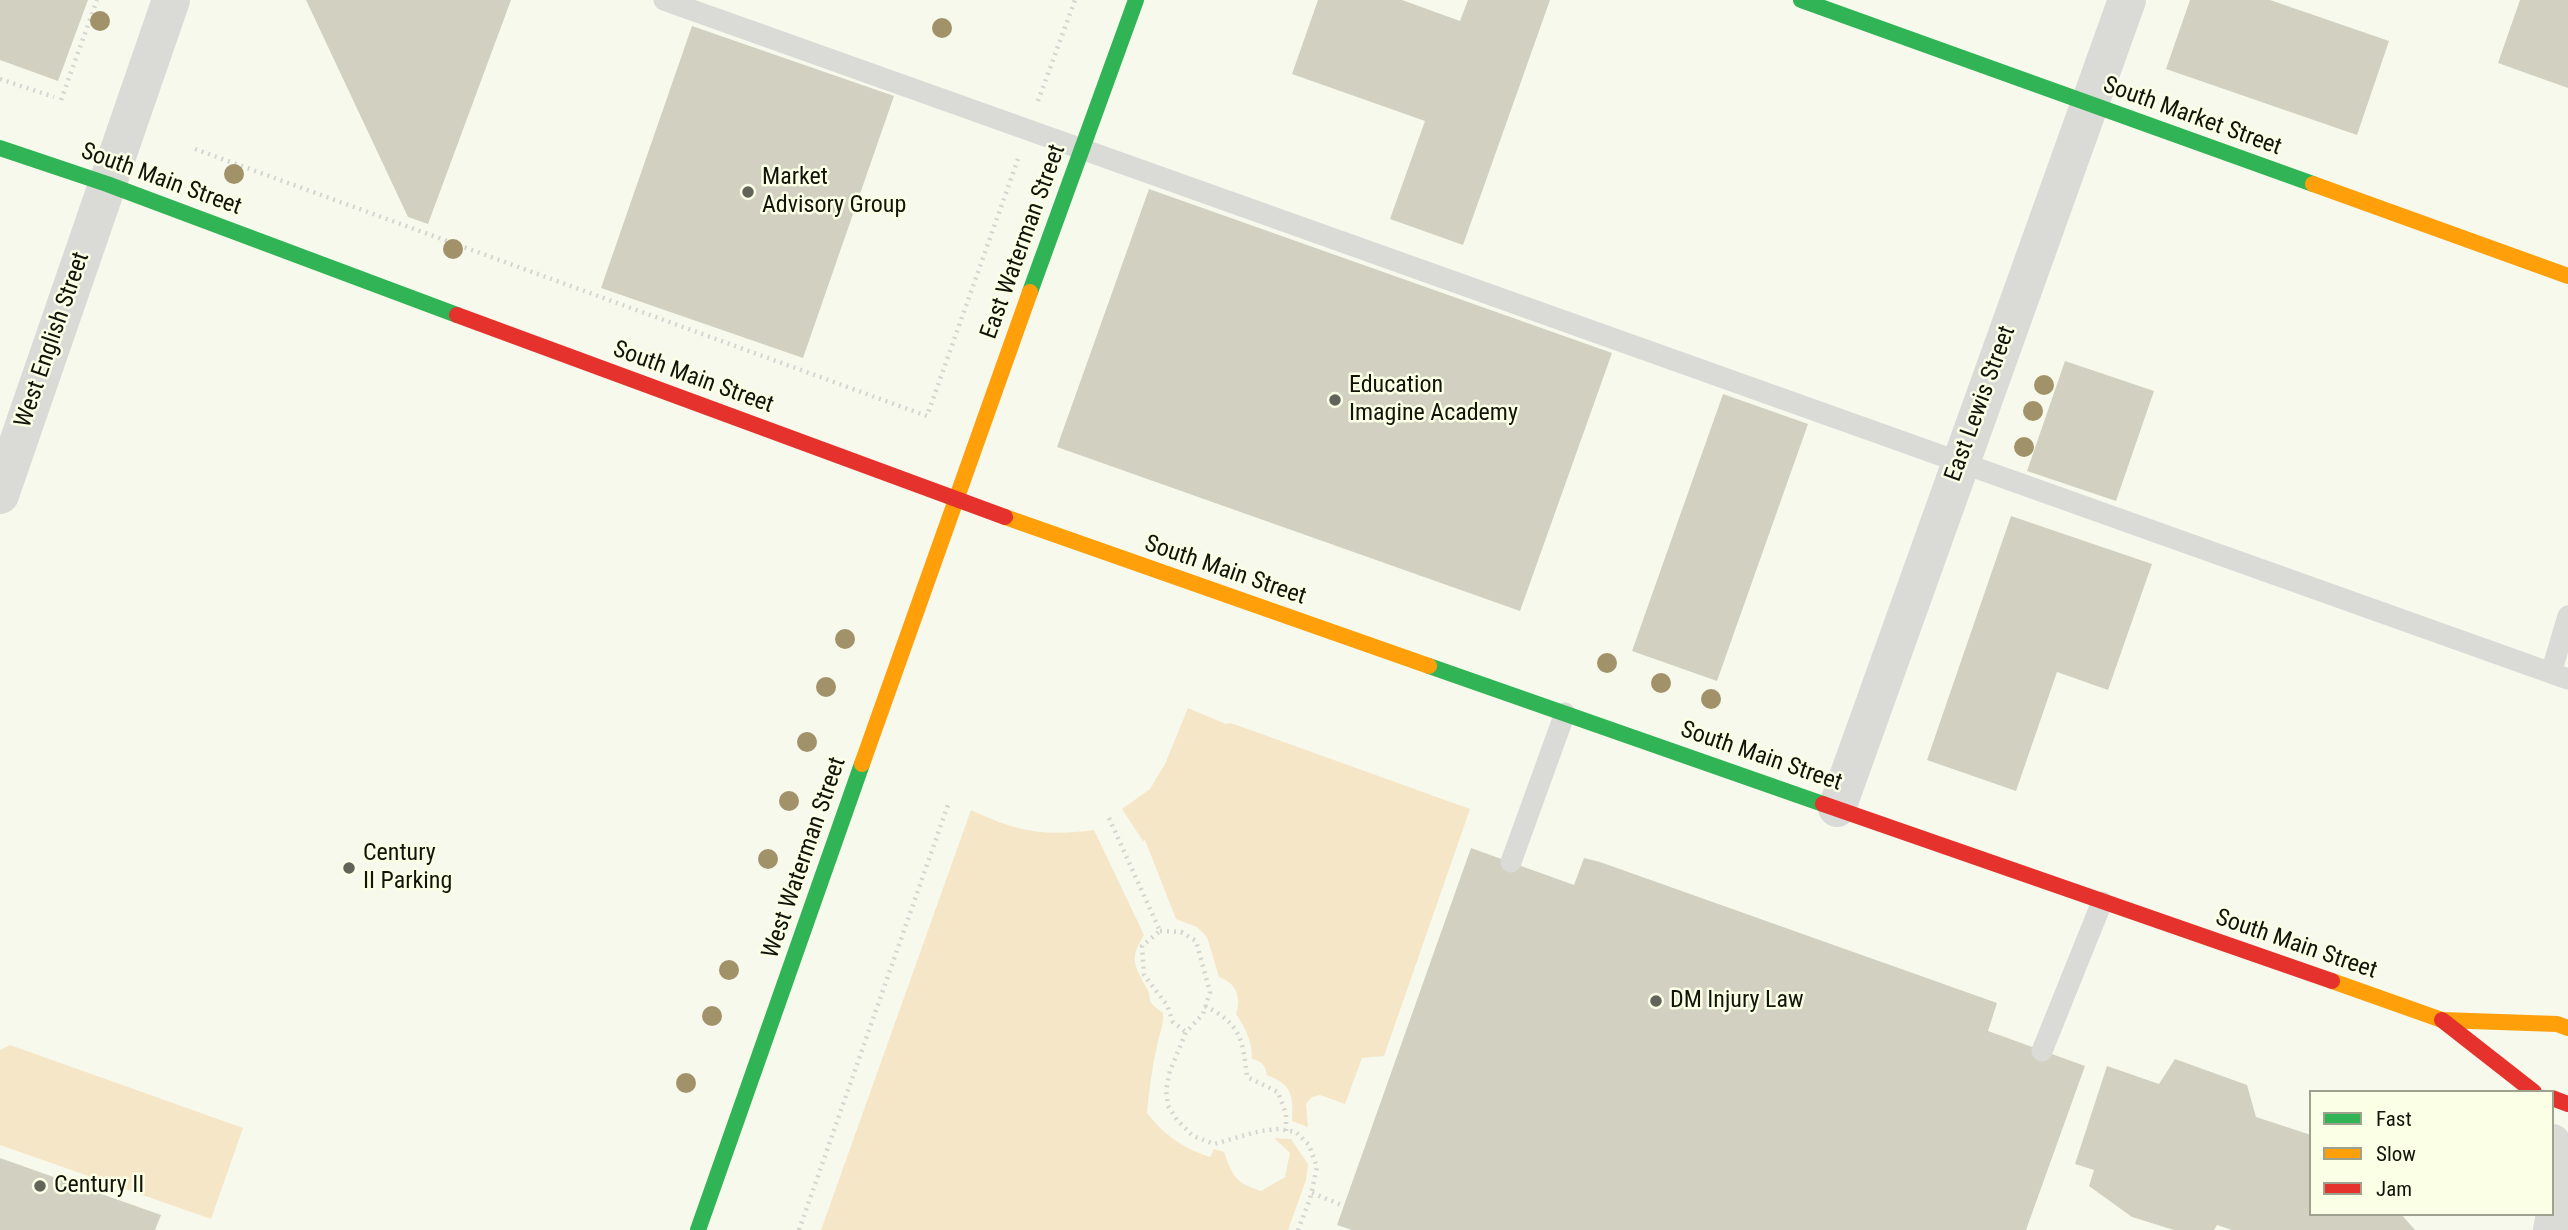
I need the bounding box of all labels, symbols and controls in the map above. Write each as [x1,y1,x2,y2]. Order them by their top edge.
street label: South Market Street [2099,71,2285,163]
street label: South Main Street [77,138,245,222]
street label: East Waterman Street [975,141,1073,343]
place label: Market Advisory Group [762,164,906,220]
marker: Market Advisory Group [740,184,756,200]
street label: West English Street [10,249,96,431]
street label: East Lewis Street [1940,322,2022,486]
street label: South Main Street [609,336,777,420]
place label: Education Imagine Academy [1349,372,1518,428]
marker: Education Imagine Academy [1327,392,1343,408]
street label: South Main Street [1141,530,1309,612]
street label: South Main Street [1677,716,1845,798]
street label: West Waterman Street [757,754,853,962]
place label: Century II Parking [363,840,452,896]
marker: Century II Parking [341,860,357,876]
street label: South Main Street [2212,904,2380,986]
place label: DM Injury Law [1670,987,1803,1015]
marker: DM Injury Law [1648,993,1664,1009]
legend [2309,1090,2554,1216]
text: Fast [2376,1107,2412,1131]
text: Slow [2376,1142,2416,1166]
place label: Century II [54,1172,144,1200]
text: Jam [2376,1177,2412,1201]
marker: Century II [32,1178,48,1194]

